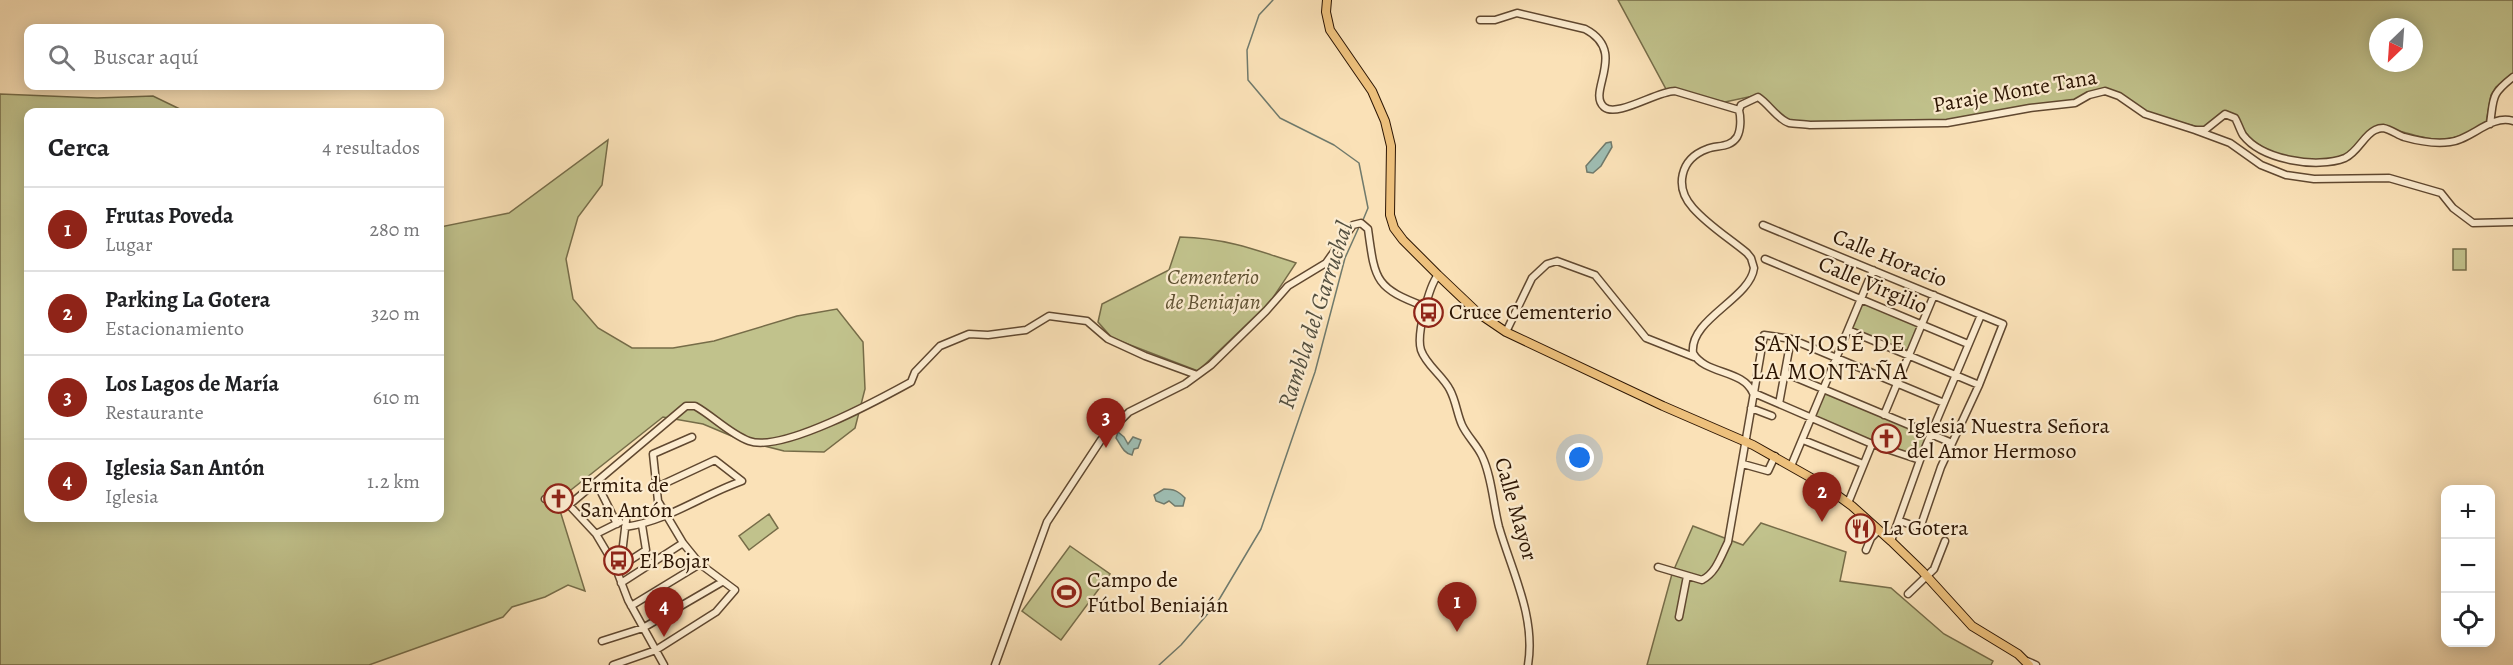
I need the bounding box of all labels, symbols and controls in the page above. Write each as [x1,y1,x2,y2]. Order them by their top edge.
north arrow [2369,18,2423,72]
search box [24,24,444,90]
icon: search [45,41,78,74]
text: Buscar aquí [93,42,199,72]
street label: Paraje Monte Tana [1931,62,2100,120]
text: Cerca [48,130,110,165]
text: 4 resultados [322,134,420,161]
text: Frutas Poveda [105,201,234,231]
text: 1 [64,216,71,243]
text: 280 m [370,216,420,243]
water label: Rambla del Garruchal [1270,217,1360,413]
street label: Calle Horacio [1828,221,1952,295]
text: Lugar [105,231,153,258]
street label: Calle Virgilio [1814,249,1932,321]
park label: Cementerio de Beniajan [1165,262,1261,317]
text: Parking La Gotera [105,285,270,315]
bus stop icon: Cruce Cementerio [1412,296,1444,328]
place label: Cruce Cementerio [1449,297,1612,327]
text: 2 [63,300,72,327]
text: 320 m [371,300,420,327]
text: Estacionamiento [105,315,244,342]
district label: SAN JOSÉ DE LA MONTAÑA [1751,327,1909,387]
text: Los Lagos de María [105,369,279,399]
text: 3 [63,384,72,411]
text: 610 m [373,384,420,411]
pin: 3 [1086,398,1126,448]
text: Restaurante [105,399,204,426]
place label: Iglesia Nuestra Señora del Amor Hermoso [1907,411,2111,466]
church icon: Iglesia Nuestra Señora del Amor Hermoso [1870,423,1902,455]
your location [1565,443,1594,472]
text: Iglesia San Antón [105,453,265,483]
street label: Calle Mayor [1487,454,1545,564]
text: 4 [63,468,72,495]
text: 1.2 km [367,468,420,495]
place label: Ermita de San Antón [580,470,673,525]
pin: 2 [1802,472,1842,522]
church icon: Ermita de San Antón [543,482,575,514]
text: Iglesia [105,483,159,510]
map controls [2441,485,2495,647]
button: + [2441,485,2495,539]
restaurant icon: La Gotera [1845,512,1877,544]
place label: La Gotera [1882,513,1969,543]
button: − [2441,539,2495,593]
bus stop icon: El Bojar [602,545,634,577]
place label: El Bojar [639,546,710,576]
place label: Campo de Fútbol Beniaján [1087,565,1228,620]
sports icon: Campo de Fútbol Beniaján [1050,577,1082,609]
pin: 1 [1438,582,1476,632]
pin: 4 [644,588,684,637]
button: locate [2441,593,2495,647]

